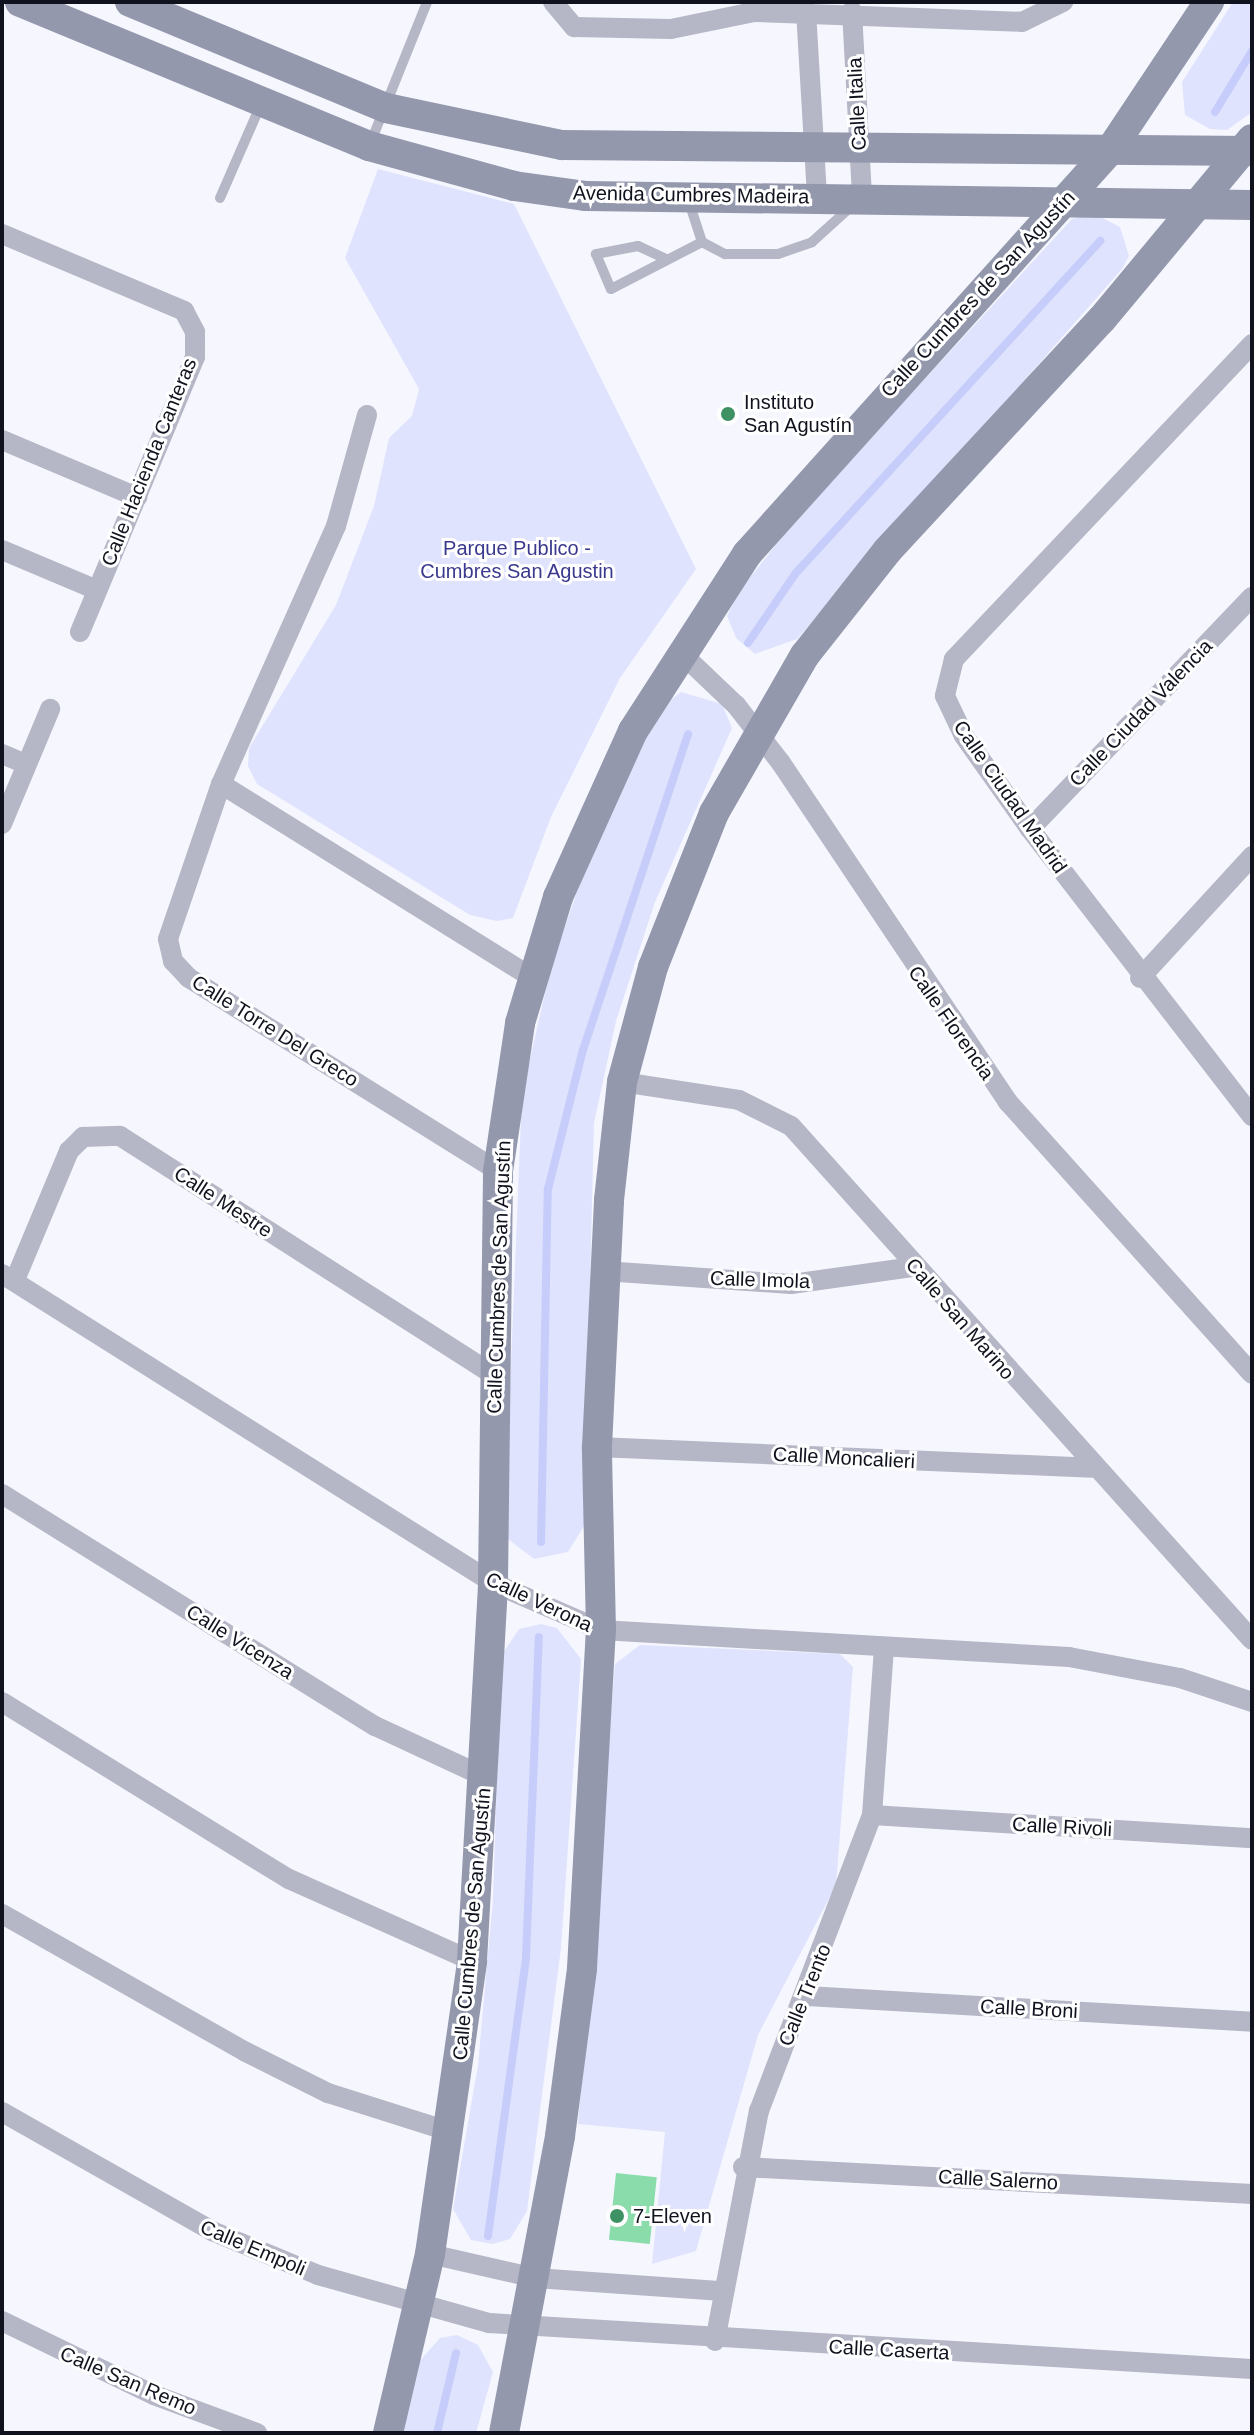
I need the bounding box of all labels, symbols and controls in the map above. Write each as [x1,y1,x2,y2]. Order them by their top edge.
street label: Calle Italia [843,57,871,151]
street label: Avenida Cumbres Madeira [573,181,809,209]
street label: Calle Cumbres de San Agustín [876,185,1080,403]
street label: Calle Hacienda Canteras [96,354,202,570]
place label: Instituto San Agustín [744,390,853,437]
marker: Instituto San Agustín [719,405,737,423]
park label: Parque Publico - Cumbres San Agustin [420,536,614,583]
street label: Calle Ciudad Valencia [1065,634,1217,792]
street label: Calle Ciudad Madrid [948,716,1072,878]
street label: Calle Florencia [903,961,999,1085]
street label: Calle Torre Del Greco [187,970,363,1092]
street label: Calle Cumbres de San Agustín [482,1139,516,1415]
street label: Calle Mestre [169,1161,277,1243]
street label: Calle San Marino [901,1253,1019,1385]
street label: Calle Imola [710,1266,810,1294]
street label: Calle Moncalieri [772,1442,916,1474]
street label: Calle Verona [482,1567,596,1637]
street label: Calle Vicenza [182,1600,298,1684]
street label: Calle Cumbres de San Agustín [448,1786,496,2062]
street label: Calle Rivoli [1011,1812,1113,1842]
street label: Calle Trento [774,1940,836,2050]
street label: Calle Broni [980,1994,1078,2024]
street label: Calle Salerno [937,2165,1059,2195]
place label: 7-Eleven [633,2204,712,2228]
marker: 7-Eleven [608,2207,626,2225]
street label: Calle Empoli [197,2215,309,2281]
street label: Calle Caserta [828,2335,950,2365]
street label: Calle San Remo [56,2342,200,2420]

